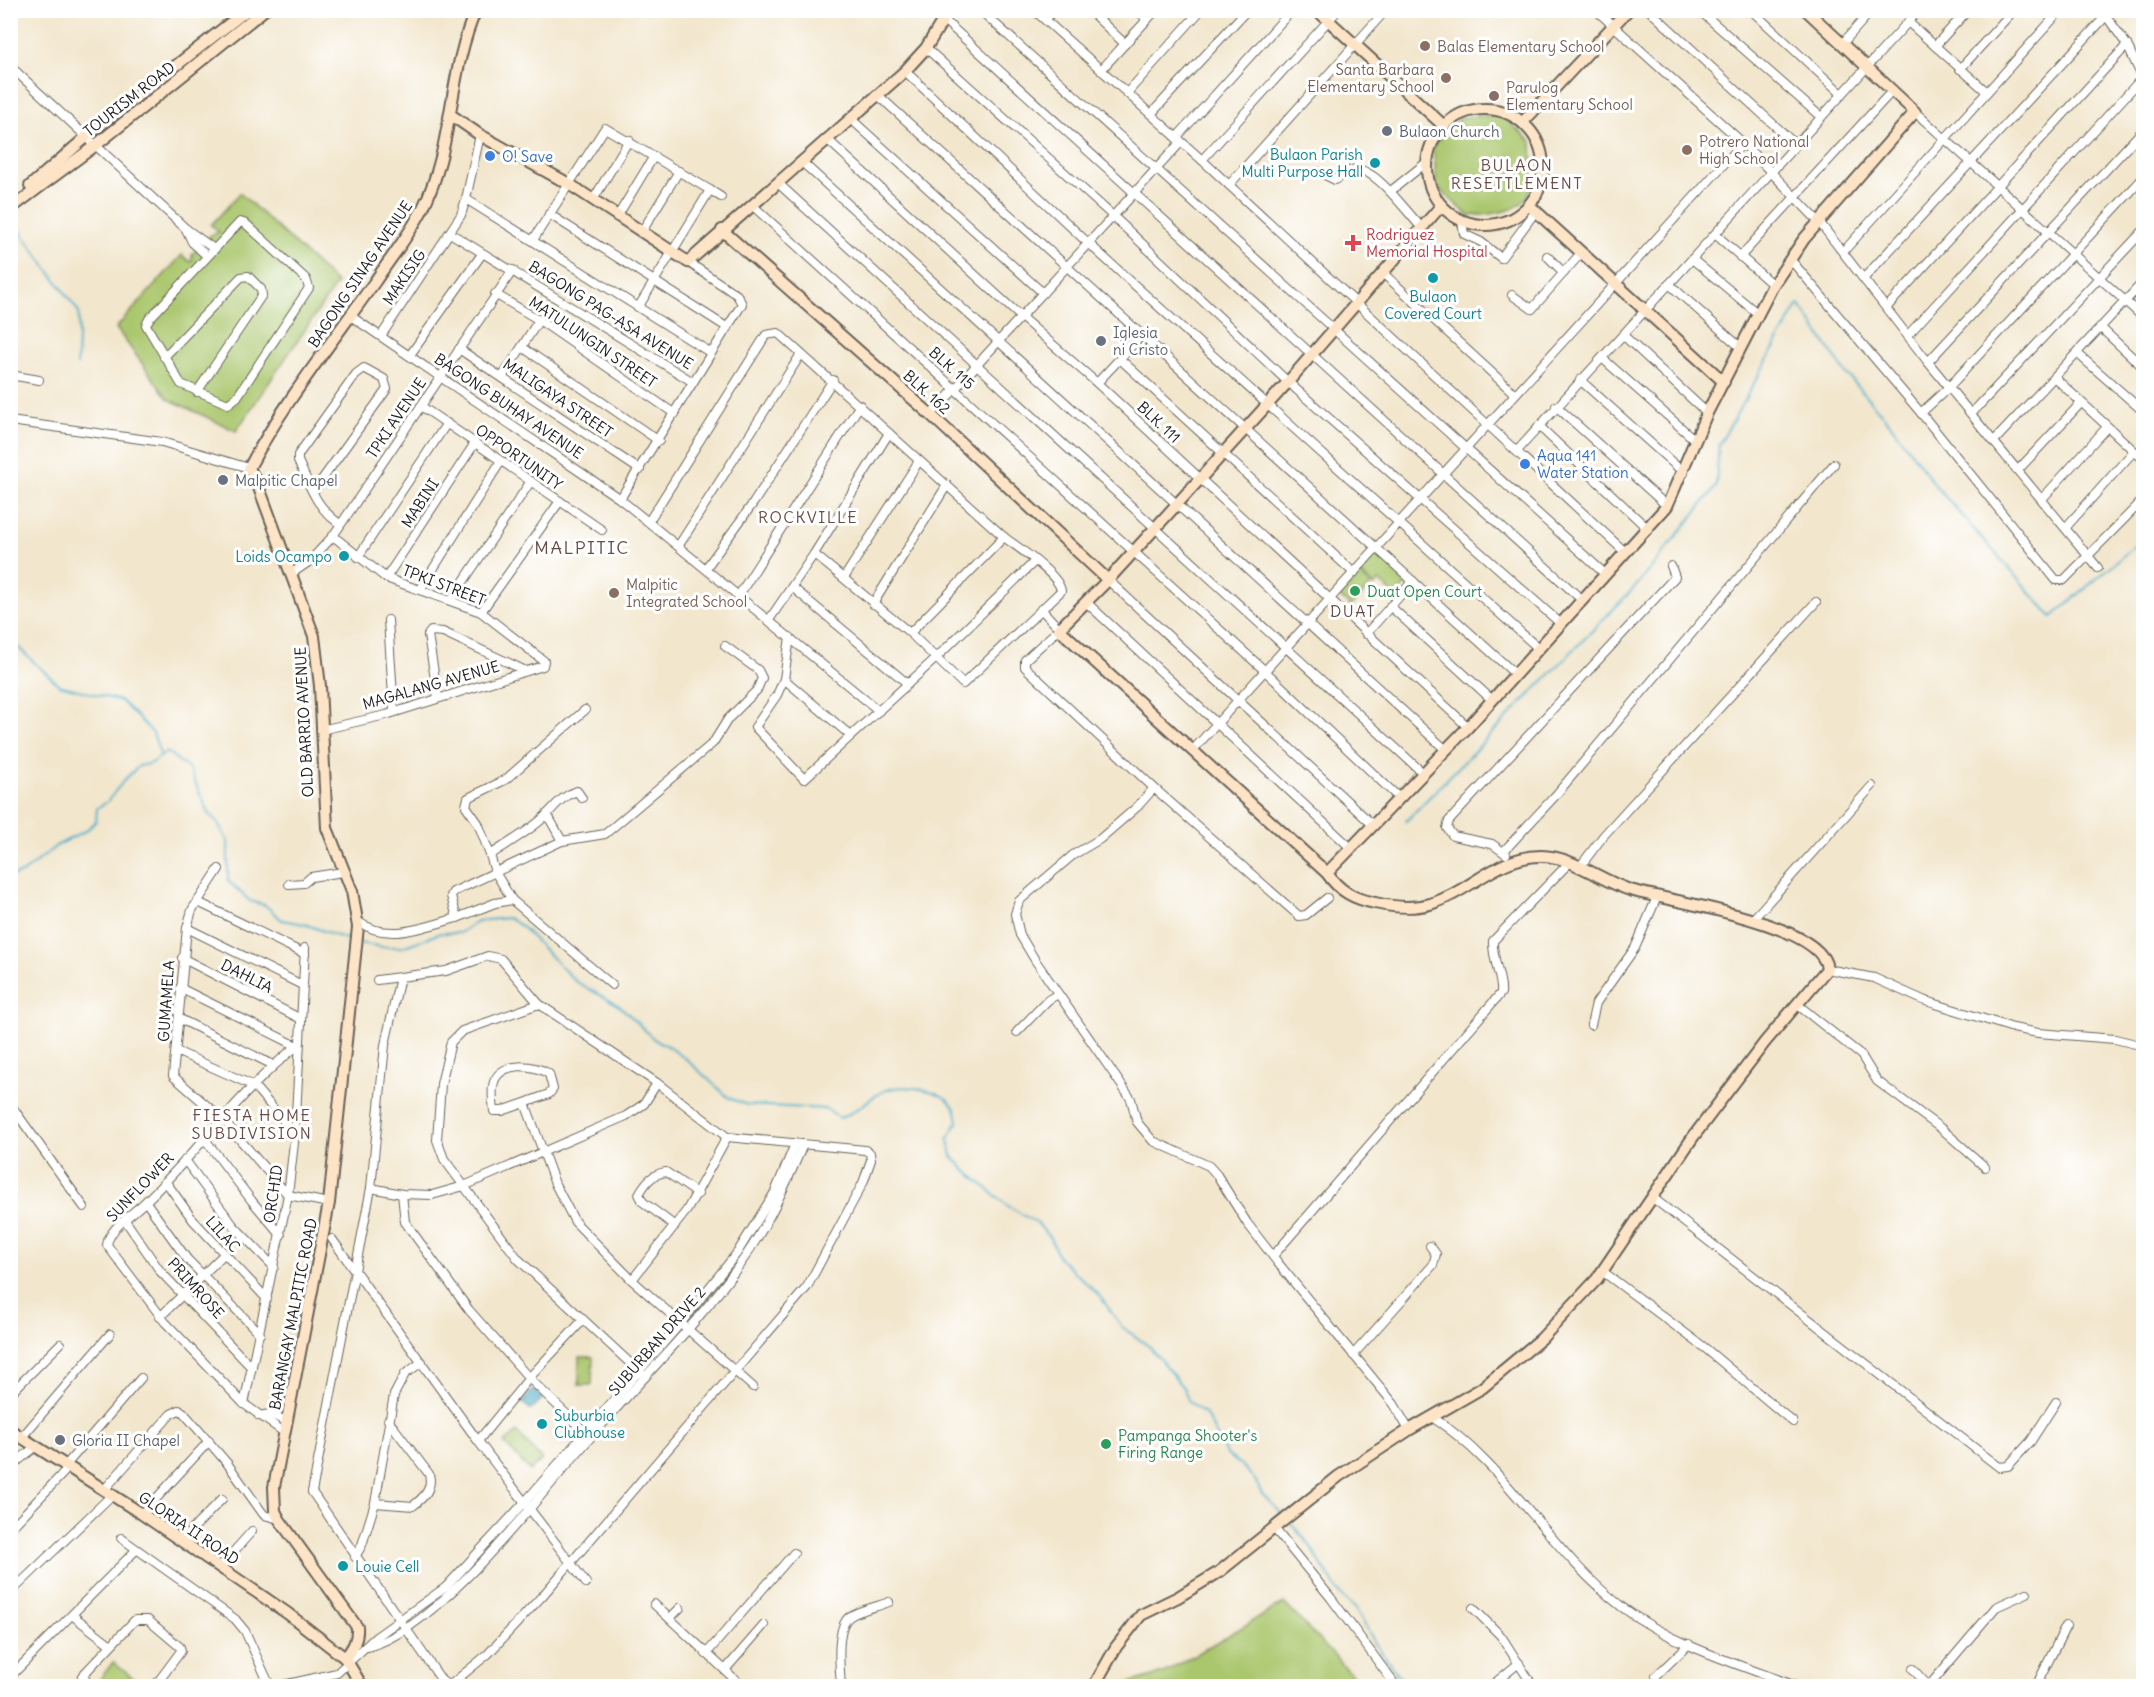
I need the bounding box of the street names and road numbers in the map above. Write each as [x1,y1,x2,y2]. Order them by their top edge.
street label: TOURISM ROAD [80,57,178,141]
street label: BAGONG SINAG AVENUE [304,197,416,351]
street label: MAKISIG [378,245,430,308]
street label: BAGONG PAG-ASA AVENUE [525,257,697,374]
street label: MATULUNGIN STREET [526,292,661,392]
street label: BLK. 115 [925,343,979,393]
street label: BAGONG BUHAY AVENUE [431,349,587,463]
street label: MALIGAYA STREET [500,354,617,442]
street label: BLK. 162 [900,366,954,418]
street label: TPKI AVENUE [362,374,430,462]
street label: BLK. 111 [1134,397,1184,447]
street label: OPPORTUNITY [472,420,567,494]
street label: MABINI [397,475,443,531]
street label: TPKI STREET [400,560,488,610]
street label: OLD BARRIO AVENUE [291,646,317,798]
street label: MAGALANG AVENUE [360,656,502,714]
street label: DAHLIA [218,955,276,997]
street label: GUMAMELA [154,959,178,1042]
street label: SUNFLOWER [102,1148,178,1225]
street label: ORCHID [260,1164,286,1224]
street label: LILAC [202,1212,244,1256]
street label: BARANGAY MALPITIC ROAD [265,1216,321,1412]
street label: PRIMROSE [164,1254,228,1323]
street label: SUBURBAN DRIVE 2 [604,1283,710,1399]
street label: GLORIA II ROAD [135,1487,243,1569]

